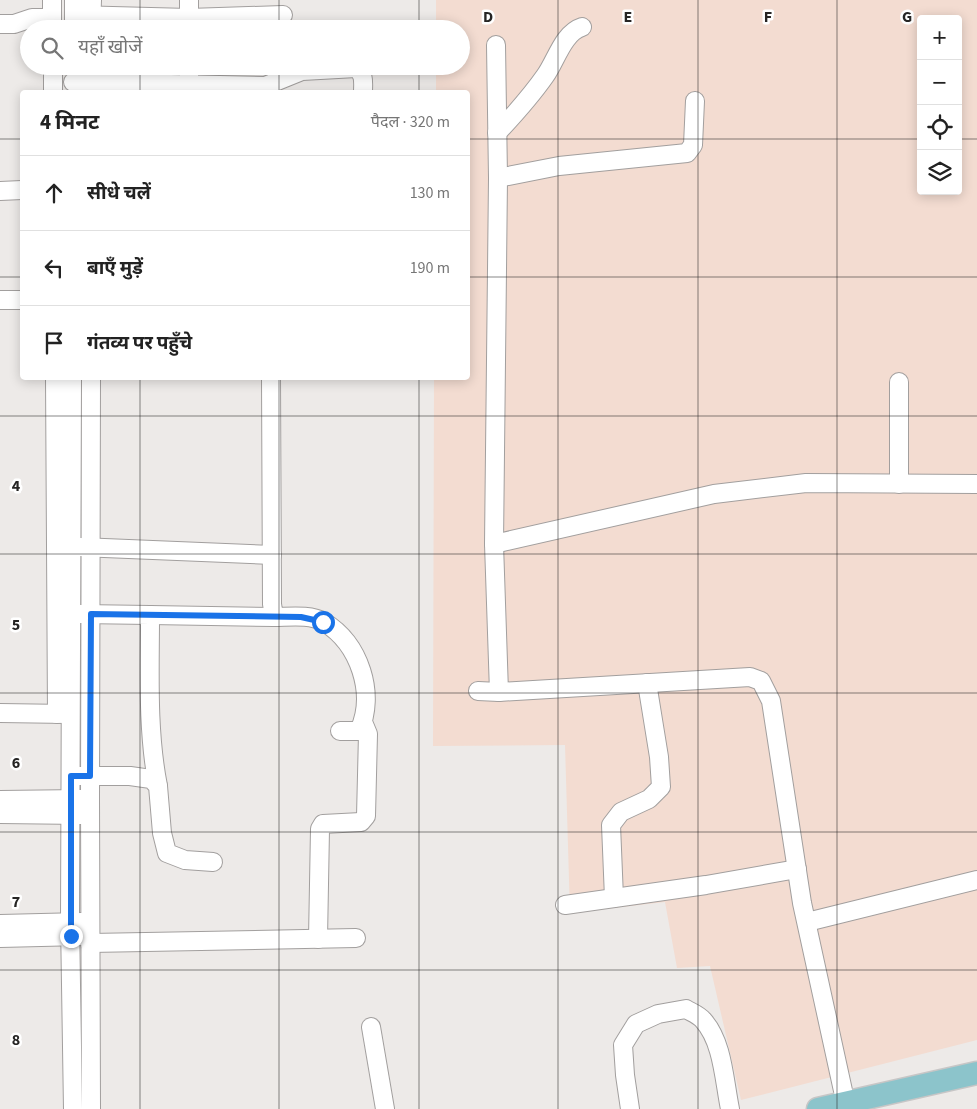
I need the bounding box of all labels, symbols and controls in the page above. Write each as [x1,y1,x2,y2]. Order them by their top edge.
text: D [483,6,493,28]
text: E [624,6,632,28]
text: F [764,6,772,28]
text: G [902,6,912,28]
map controls [917,15,962,195]
button: + [917,15,962,60]
search box [20,20,470,75]
icon: search [38,34,66,62]
text: यहाँ खोजें [78,34,142,61]
button: − [917,60,962,105]
button: locate [917,105,962,150]
text: 4 मिनट [40,107,99,137]
text: पैदल · 320 m [371,111,450,133]
button: layers [917,150,962,195]
icon: ahead [40,179,68,207]
text: सीधे चलें [87,180,151,207]
text: 130 m [410,182,450,204]
icon: left [40,254,68,282]
text: बाएँ मुड़ें [87,255,143,282]
text: 190 m [410,257,450,279]
icon: arrive [40,329,68,357]
text: गंतव्य पर पहुँचे [87,330,192,357]
text: 4 [12,475,21,497]
route start [312,611,335,634]
text: 5 [12,614,20,636]
text: 6 [12,752,20,774]
text: 7 [12,891,20,913]
route end [60,925,83,948]
text: 8 [12,1029,20,1051]

